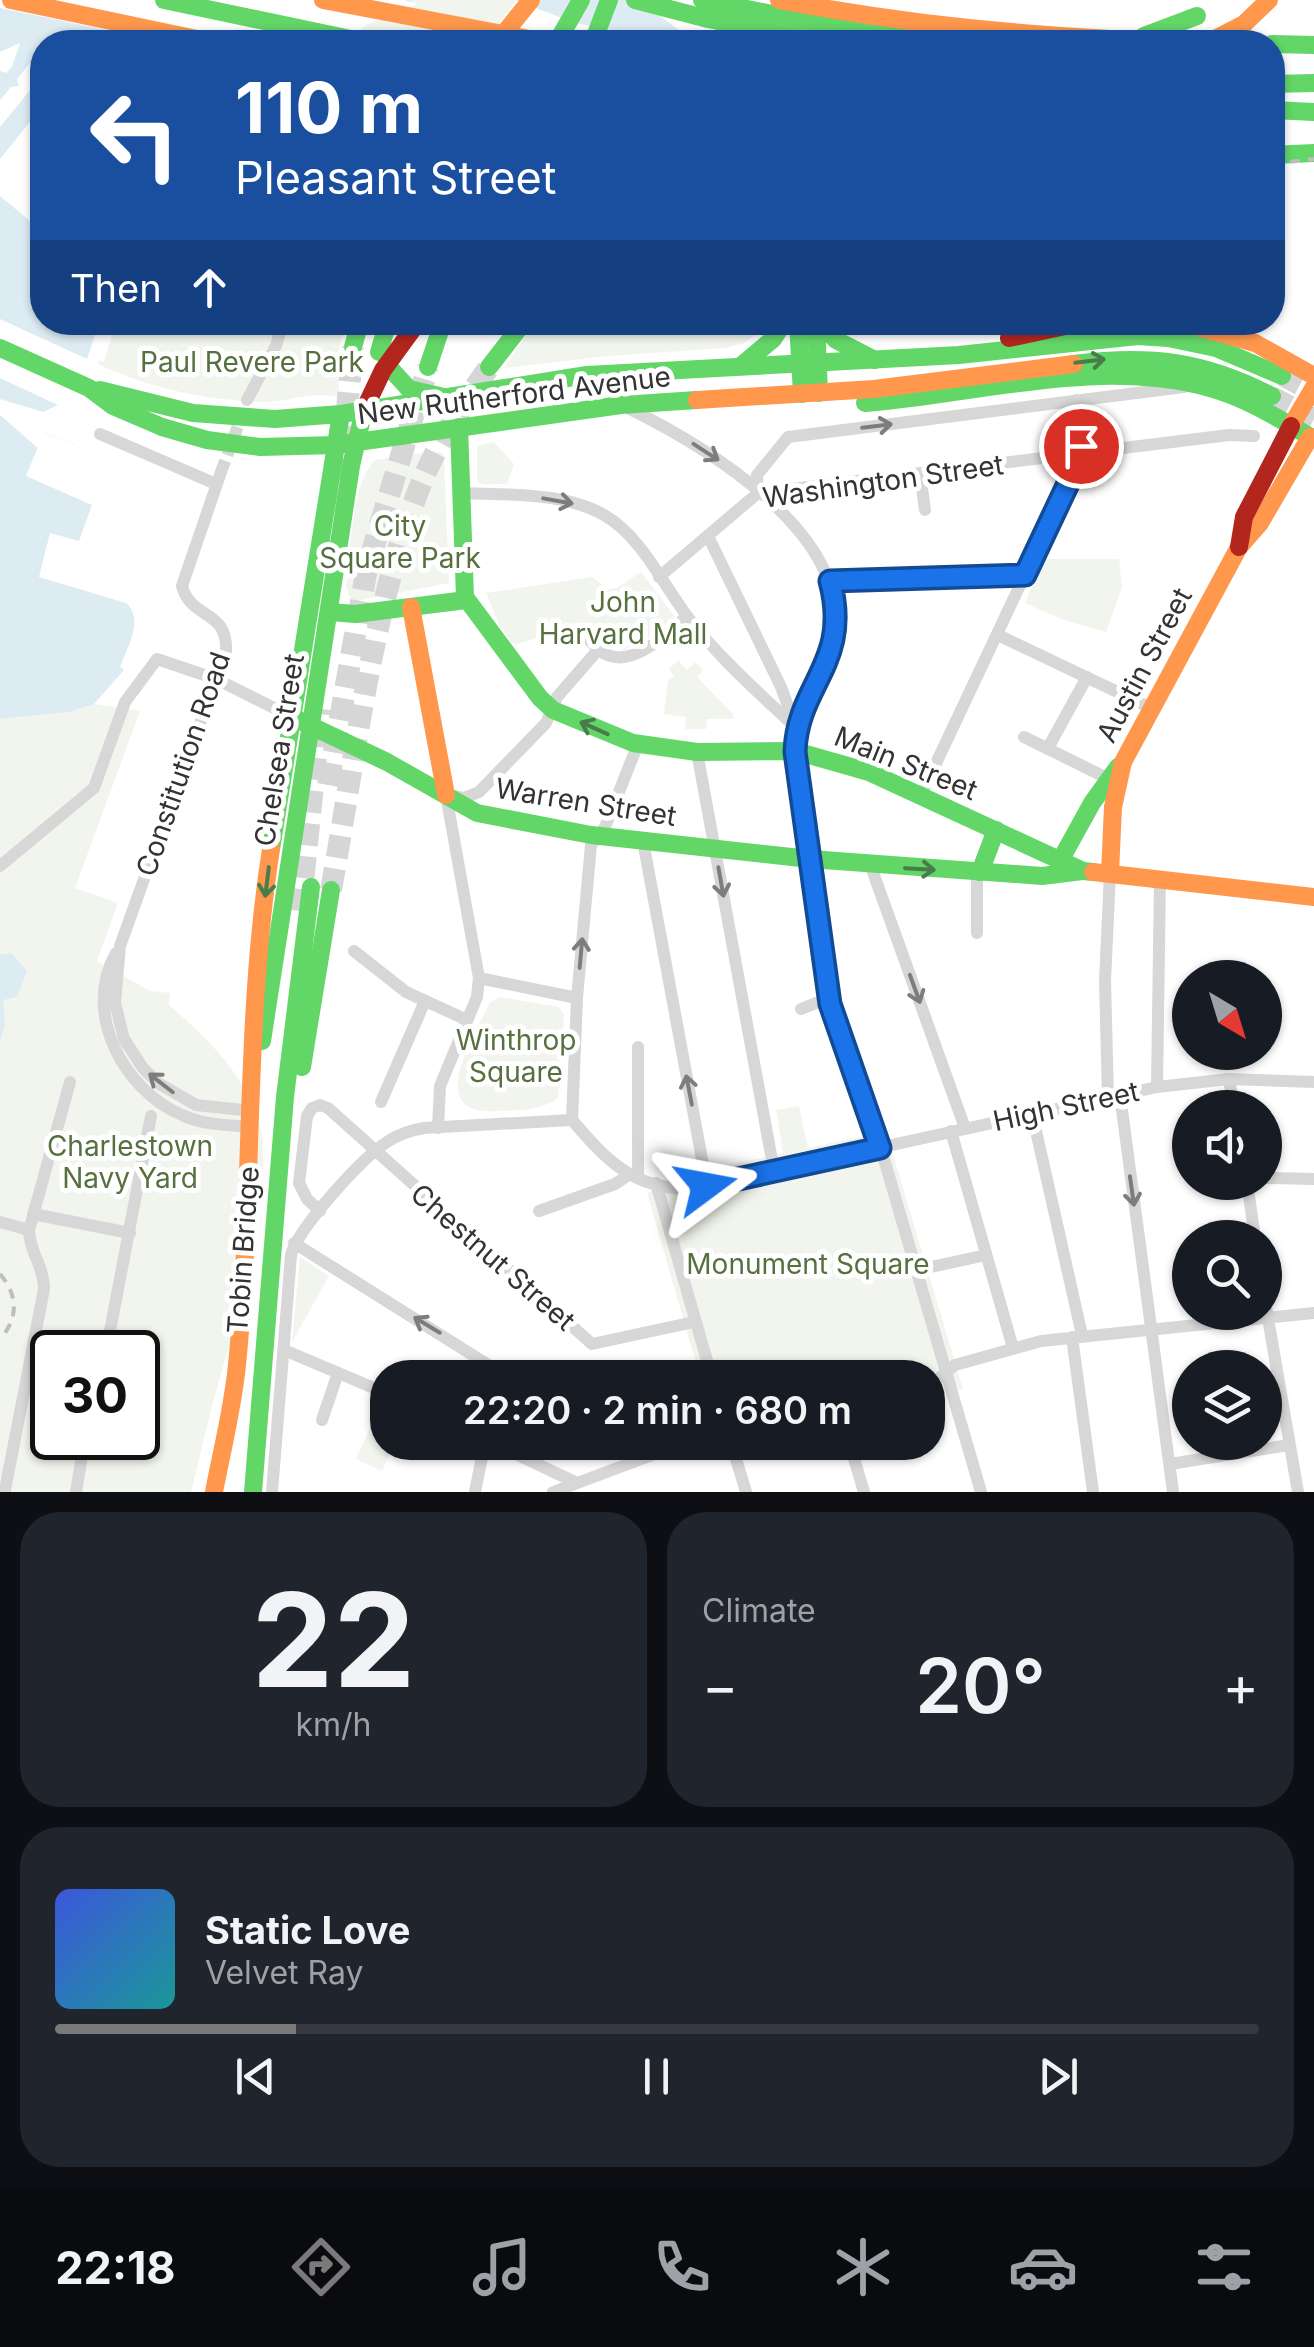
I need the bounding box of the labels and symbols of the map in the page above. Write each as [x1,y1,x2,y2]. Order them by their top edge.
park label: Paul Revere Park [140,345,364,379]
one-way arrow [1073,352,1105,370]
street label: New Rutherford Avenue [356,359,672,431]
pin [1039,404,1124,489]
one-way arrow [861,416,893,435]
one-way arrow [692,442,720,463]
street label: Washington Street [760,447,1006,515]
one-way arrow [541,492,574,511]
park label: City Square Park [319,509,481,575]
street label: Austin Street [1089,582,1199,748]
park label: John Harvard Mall [539,585,707,651]
street label: Constitution Road [129,647,237,881]
street label: Chelsea Street [247,651,311,849]
one-way arrow [579,717,610,735]
street label: Main Street [830,719,982,807]
street label: Warren Street [493,771,679,833]
one-way arrow [903,860,935,879]
one-way arrow [712,865,731,898]
one-way arrow [257,866,275,898]
one-way arrow [571,938,590,970]
north arrow [1172,960,1282,1070]
one-way arrow [907,972,925,1004]
park label: Winthrop Square [456,1023,576,1089]
one-way arrow [148,1073,175,1094]
street label: High Street [990,1074,1142,1138]
one-way arrow [678,1075,697,1107]
park label: Charlestown Navy Yard [47,1129,213,1195]
position arrow [654,1134,758,1238]
street label: Tobin Bridge [220,1165,266,1335]
one-way arrow [1123,1175,1142,1207]
street label: Chestnut Street [404,1176,582,1338]
park label: Monument Square [686,1247,930,1281]
one-way arrow [413,1314,442,1335]
speed limit sign: 30 [30,1330,160,1460]

